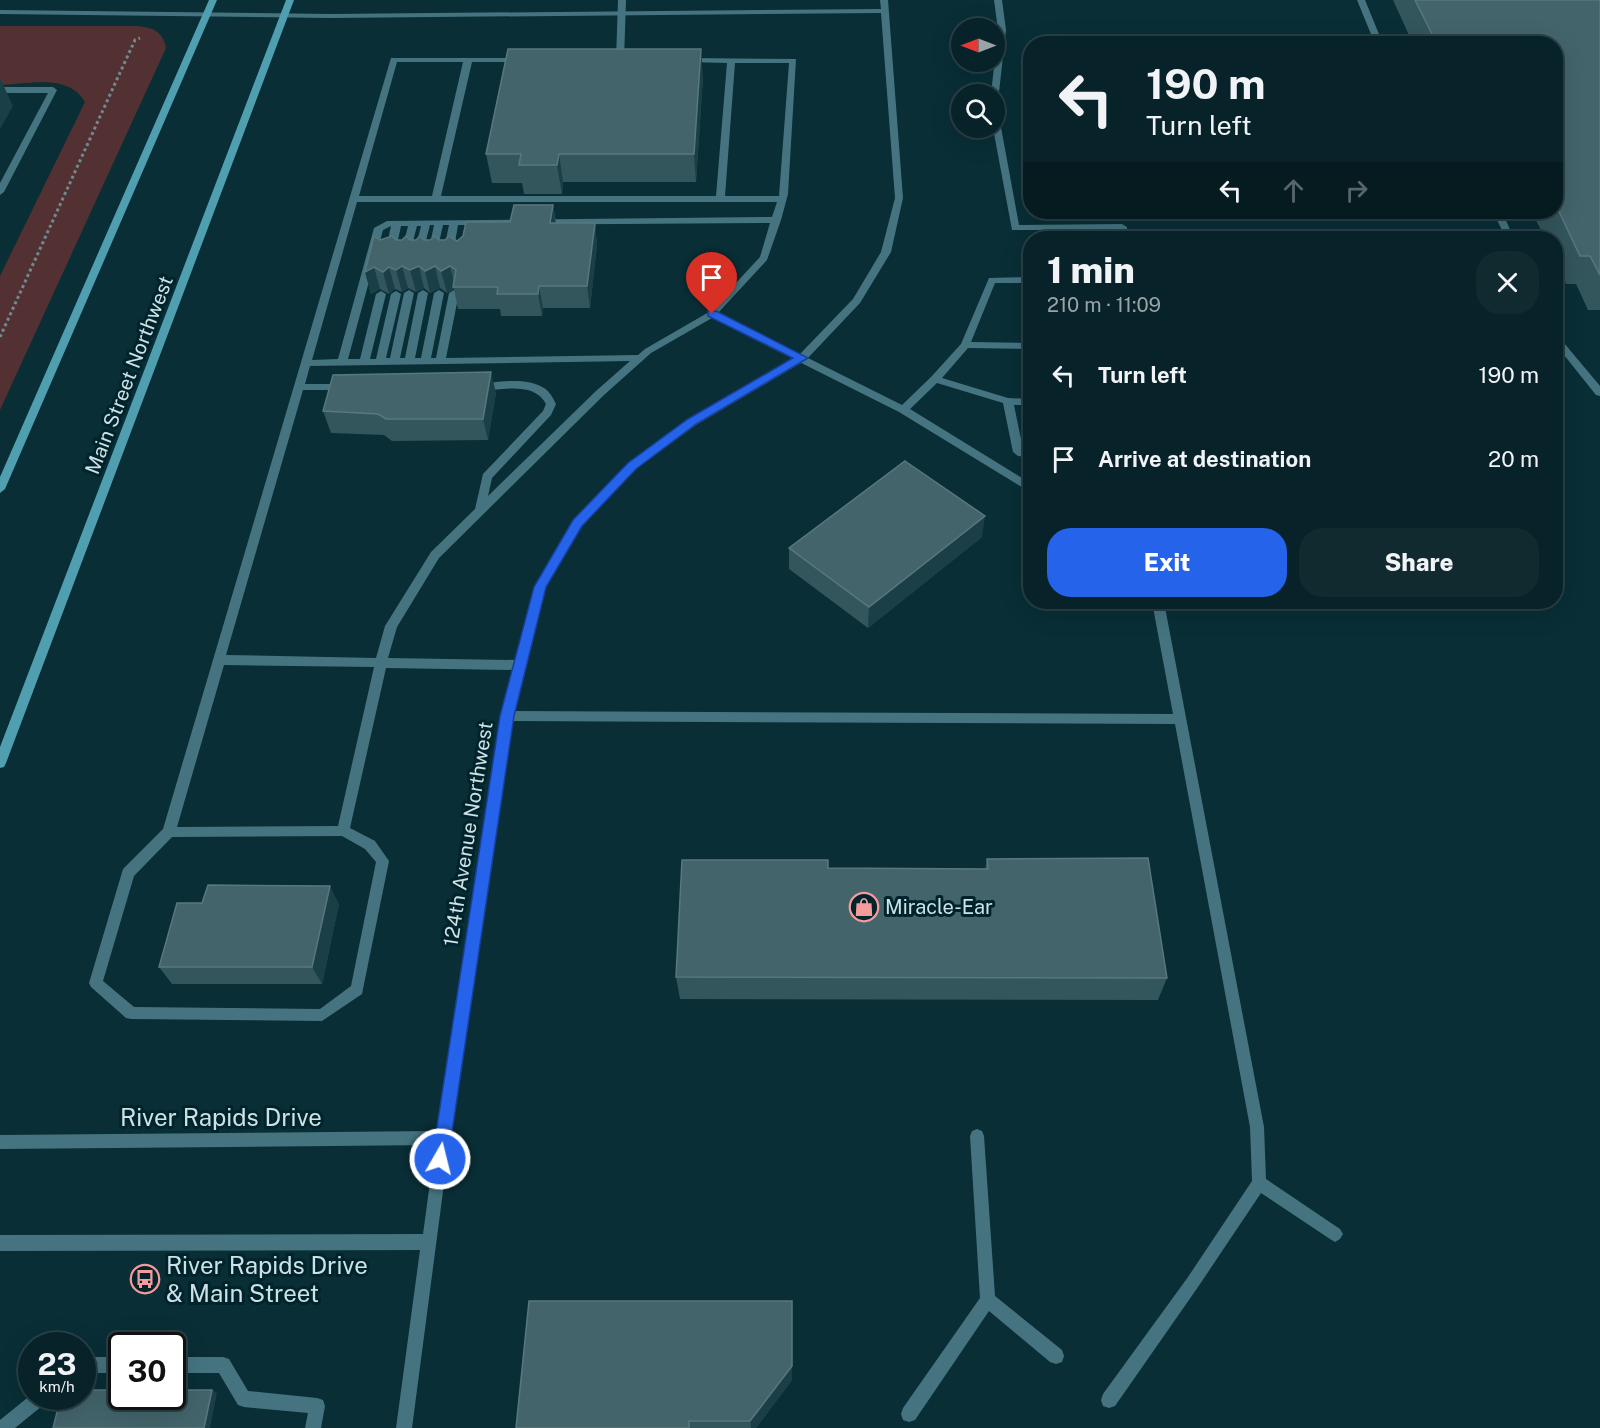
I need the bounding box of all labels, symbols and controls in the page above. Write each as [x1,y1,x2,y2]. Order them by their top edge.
north arrow [951,18,1005,72]
map controls [951,18,1005,138]
text: 190 m [1146,59,1266,108]
icon: left [1047,60,1125,138]
button: search [951,84,1005,138]
text: Turn left [1146,109,1252,141]
icon: left [1214,174,1247,207]
icon: ahead [1277,174,1310,207]
icon: right [1340,174,1373,207]
text: 1 min [1047,249,1135,291]
button: close [1476,251,1539,314]
pin [686,252,737,314]
icon: arrive [695,261,728,294]
street label: Main Street Northwest [80,272,178,478]
text: 210 m · 11:09 [1047,293,1161,317]
icon: left [1047,359,1080,392]
text: Turn left [1098,362,1187,388]
text: 190 m [1479,362,1539,388]
icon: arrive [1047,443,1080,476]
text: Arrive at destination [1098,446,1311,472]
text: 20 m [1488,446,1539,472]
button: Exit [1047,528,1287,597]
button: Share [1299,528,1539,597]
street label: 124th Avenue Northwest [438,720,498,948]
shop icon: Miracle-Ear [848,891,880,923]
place label: Miracle-Ear [885,895,993,919]
street label: River Rapids Drive [120,1103,322,1131]
position arrow [408,1127,472,1191]
place label: River Rapids Drive & Main Street [166,1251,368,1307]
bus stop icon: River Rapids Drive & Main Street [129,1263,161,1295]
speed limit sign: 30 [108,1332,186,1410]
text: 23 [37,1346,77,1382]
text: km/h [39,1378,75,1395]

